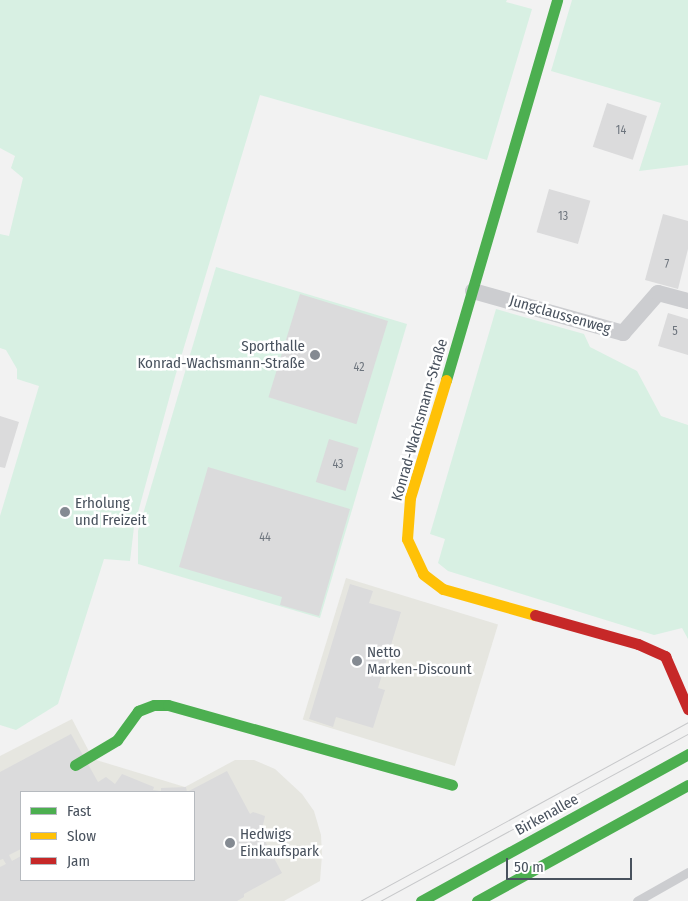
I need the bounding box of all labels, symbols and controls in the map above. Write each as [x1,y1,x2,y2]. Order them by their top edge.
house number: 14 [616,124,626,138]
house number: 13 [558,210,568,224]
house number: 7 [665,258,669,272]
street label: Jungclaussenweg [507,292,613,338]
house number: 5 [672,325,678,339]
place label: Sporthalle Konrad-Wachsmann-Straße [137,337,305,372]
street label: Konrad-Wachsmann-Straße [388,337,452,503]
marker: Sporthalle Konrad-Wachsmann-Straße [309,349,321,361]
house number: 42 [354,361,364,375]
house number: 43 [332,458,344,472]
place label: Erholung und Freizeit [75,494,146,529]
marker: Erholung und Freizeit [59,506,71,518]
house number: 44 [259,531,271,545]
place label: Netto Marken-Discount [367,643,472,678]
marker: Netto Marken-Discount [351,655,363,667]
street label: Birkenallee [512,790,582,840]
legend [20,791,195,881]
text: Fast [67,802,91,820]
place label: Hedwigs Einkaufspark [240,825,319,860]
text: Slow [67,827,96,845]
marker: Hedwigs Einkaufspark [224,837,236,849]
scale bar [508,848,634,880]
text: Jam [67,852,90,870]
text: 50 m [514,858,544,876]

